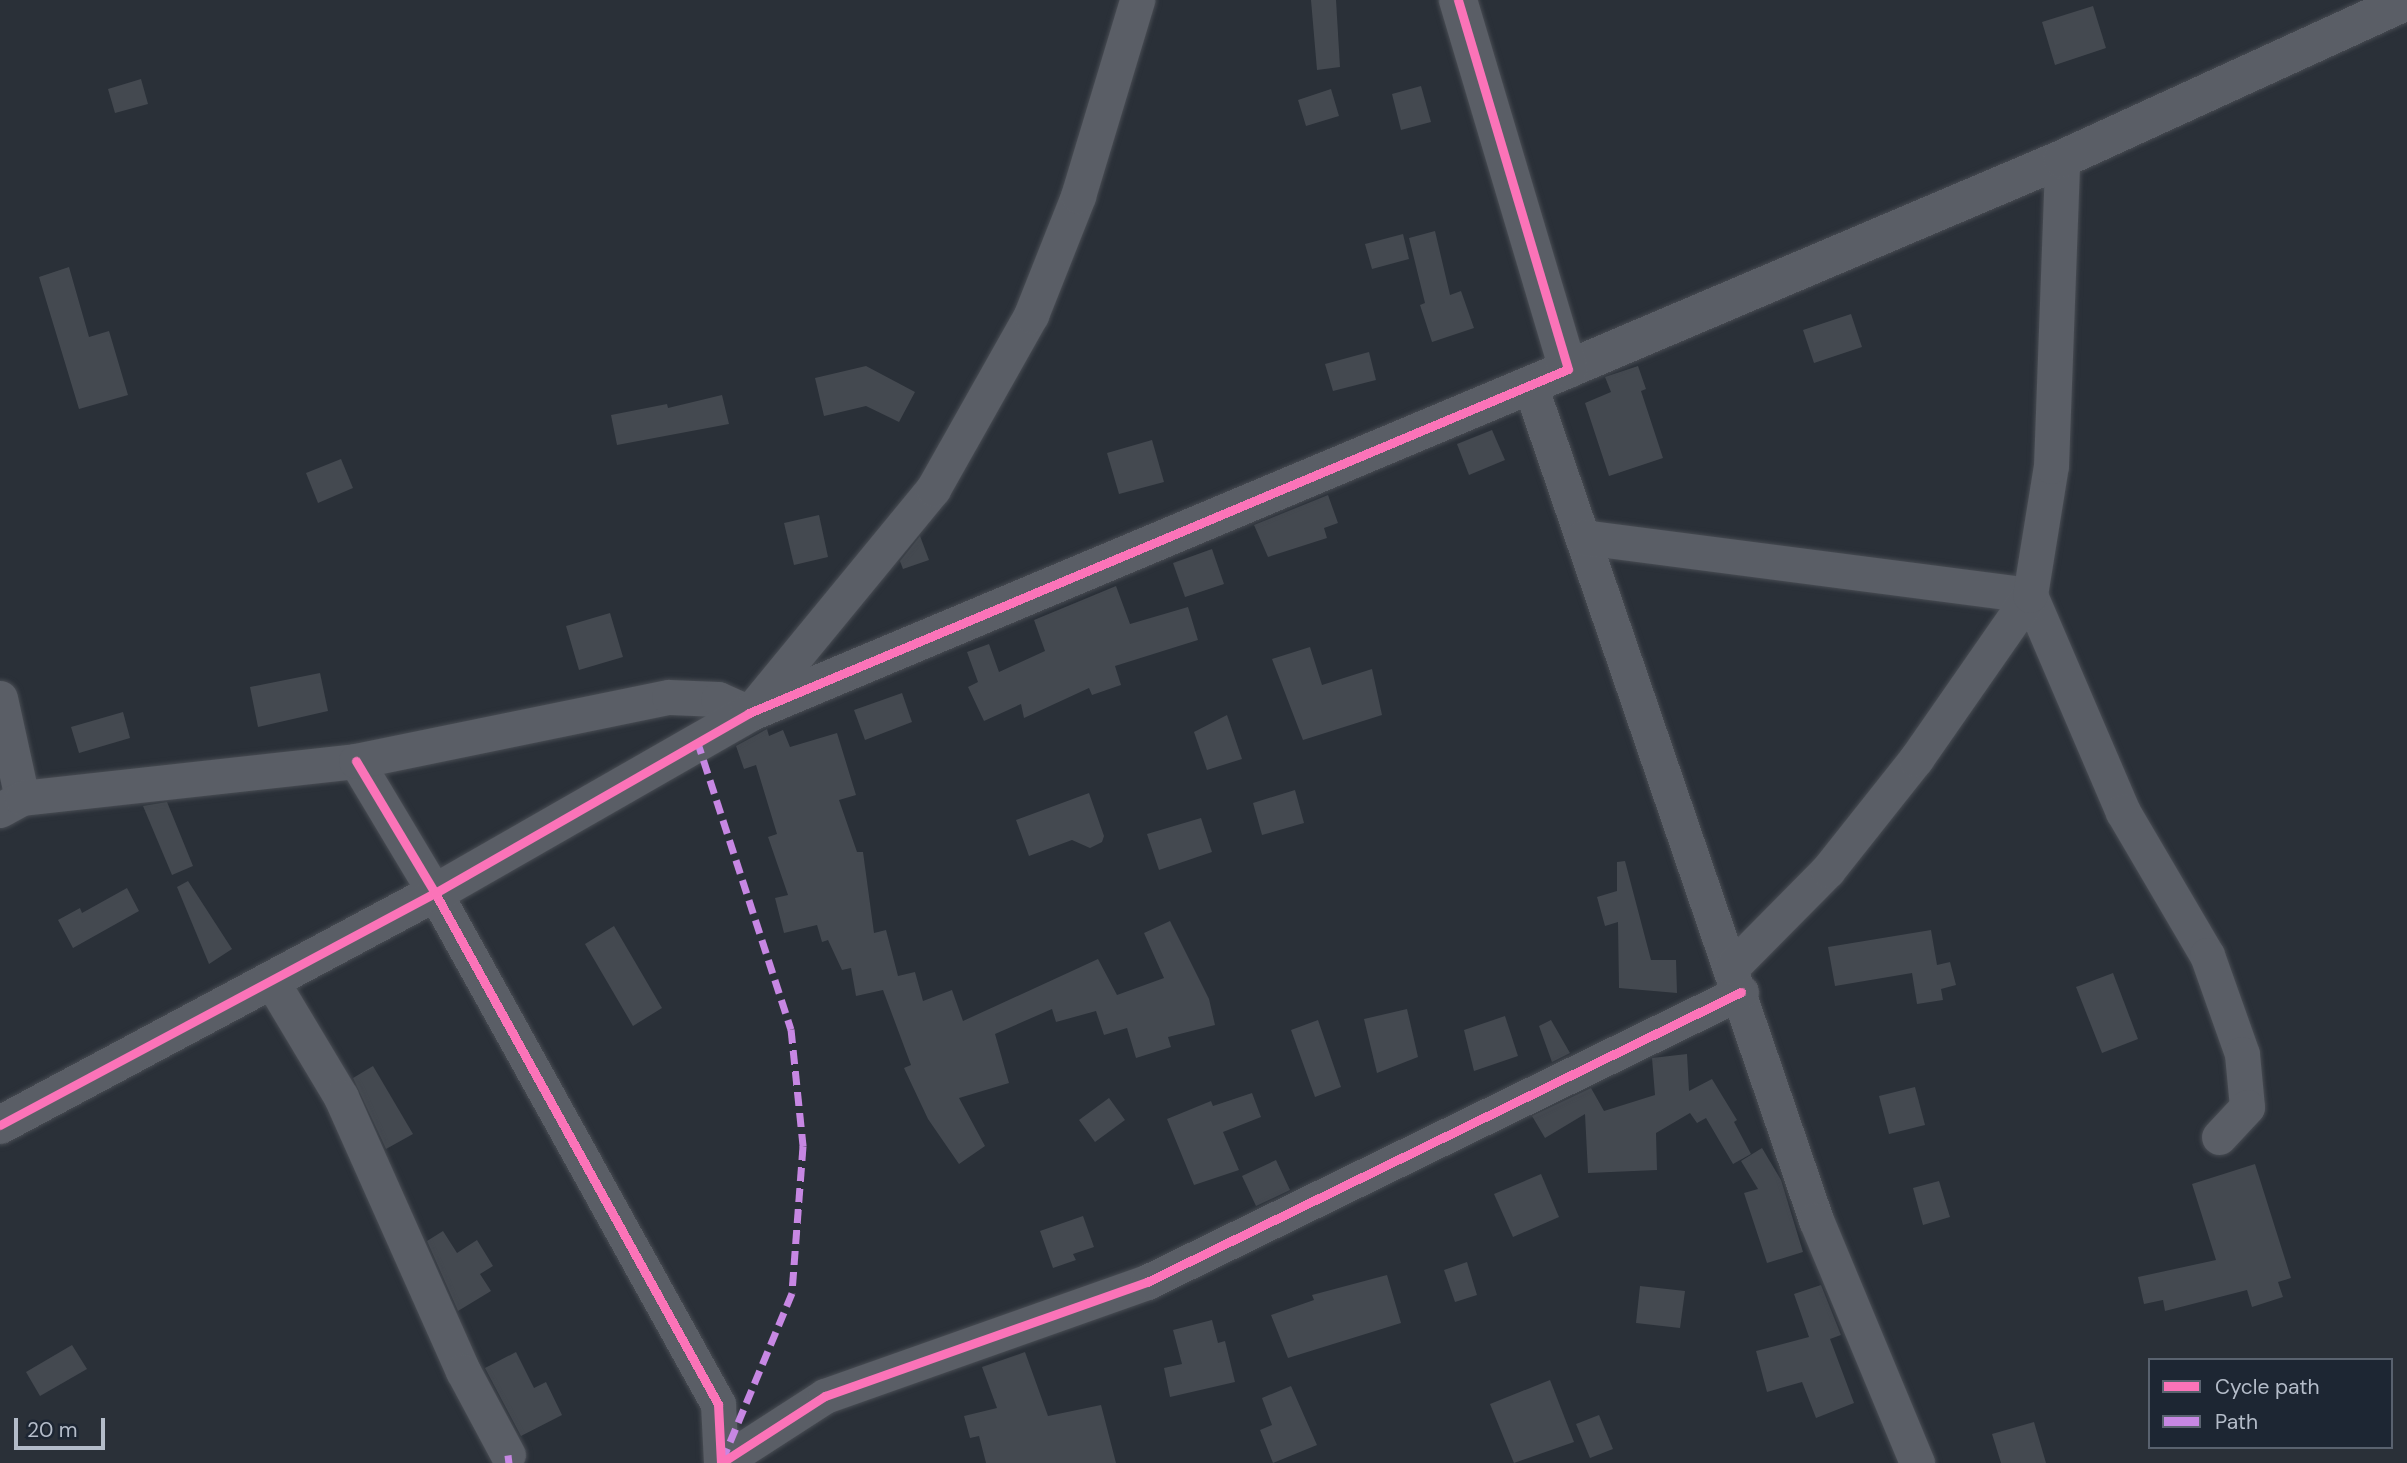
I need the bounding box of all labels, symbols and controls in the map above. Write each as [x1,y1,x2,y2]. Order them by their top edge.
legend [2148,1358,2393,1449]
text: Cycle path [2215,1373,2320,1401]
scale bar [18,1404,108,1448]
text: Path [2215,1408,2258,1436]
text: 20 m [27,1416,78,1444]

